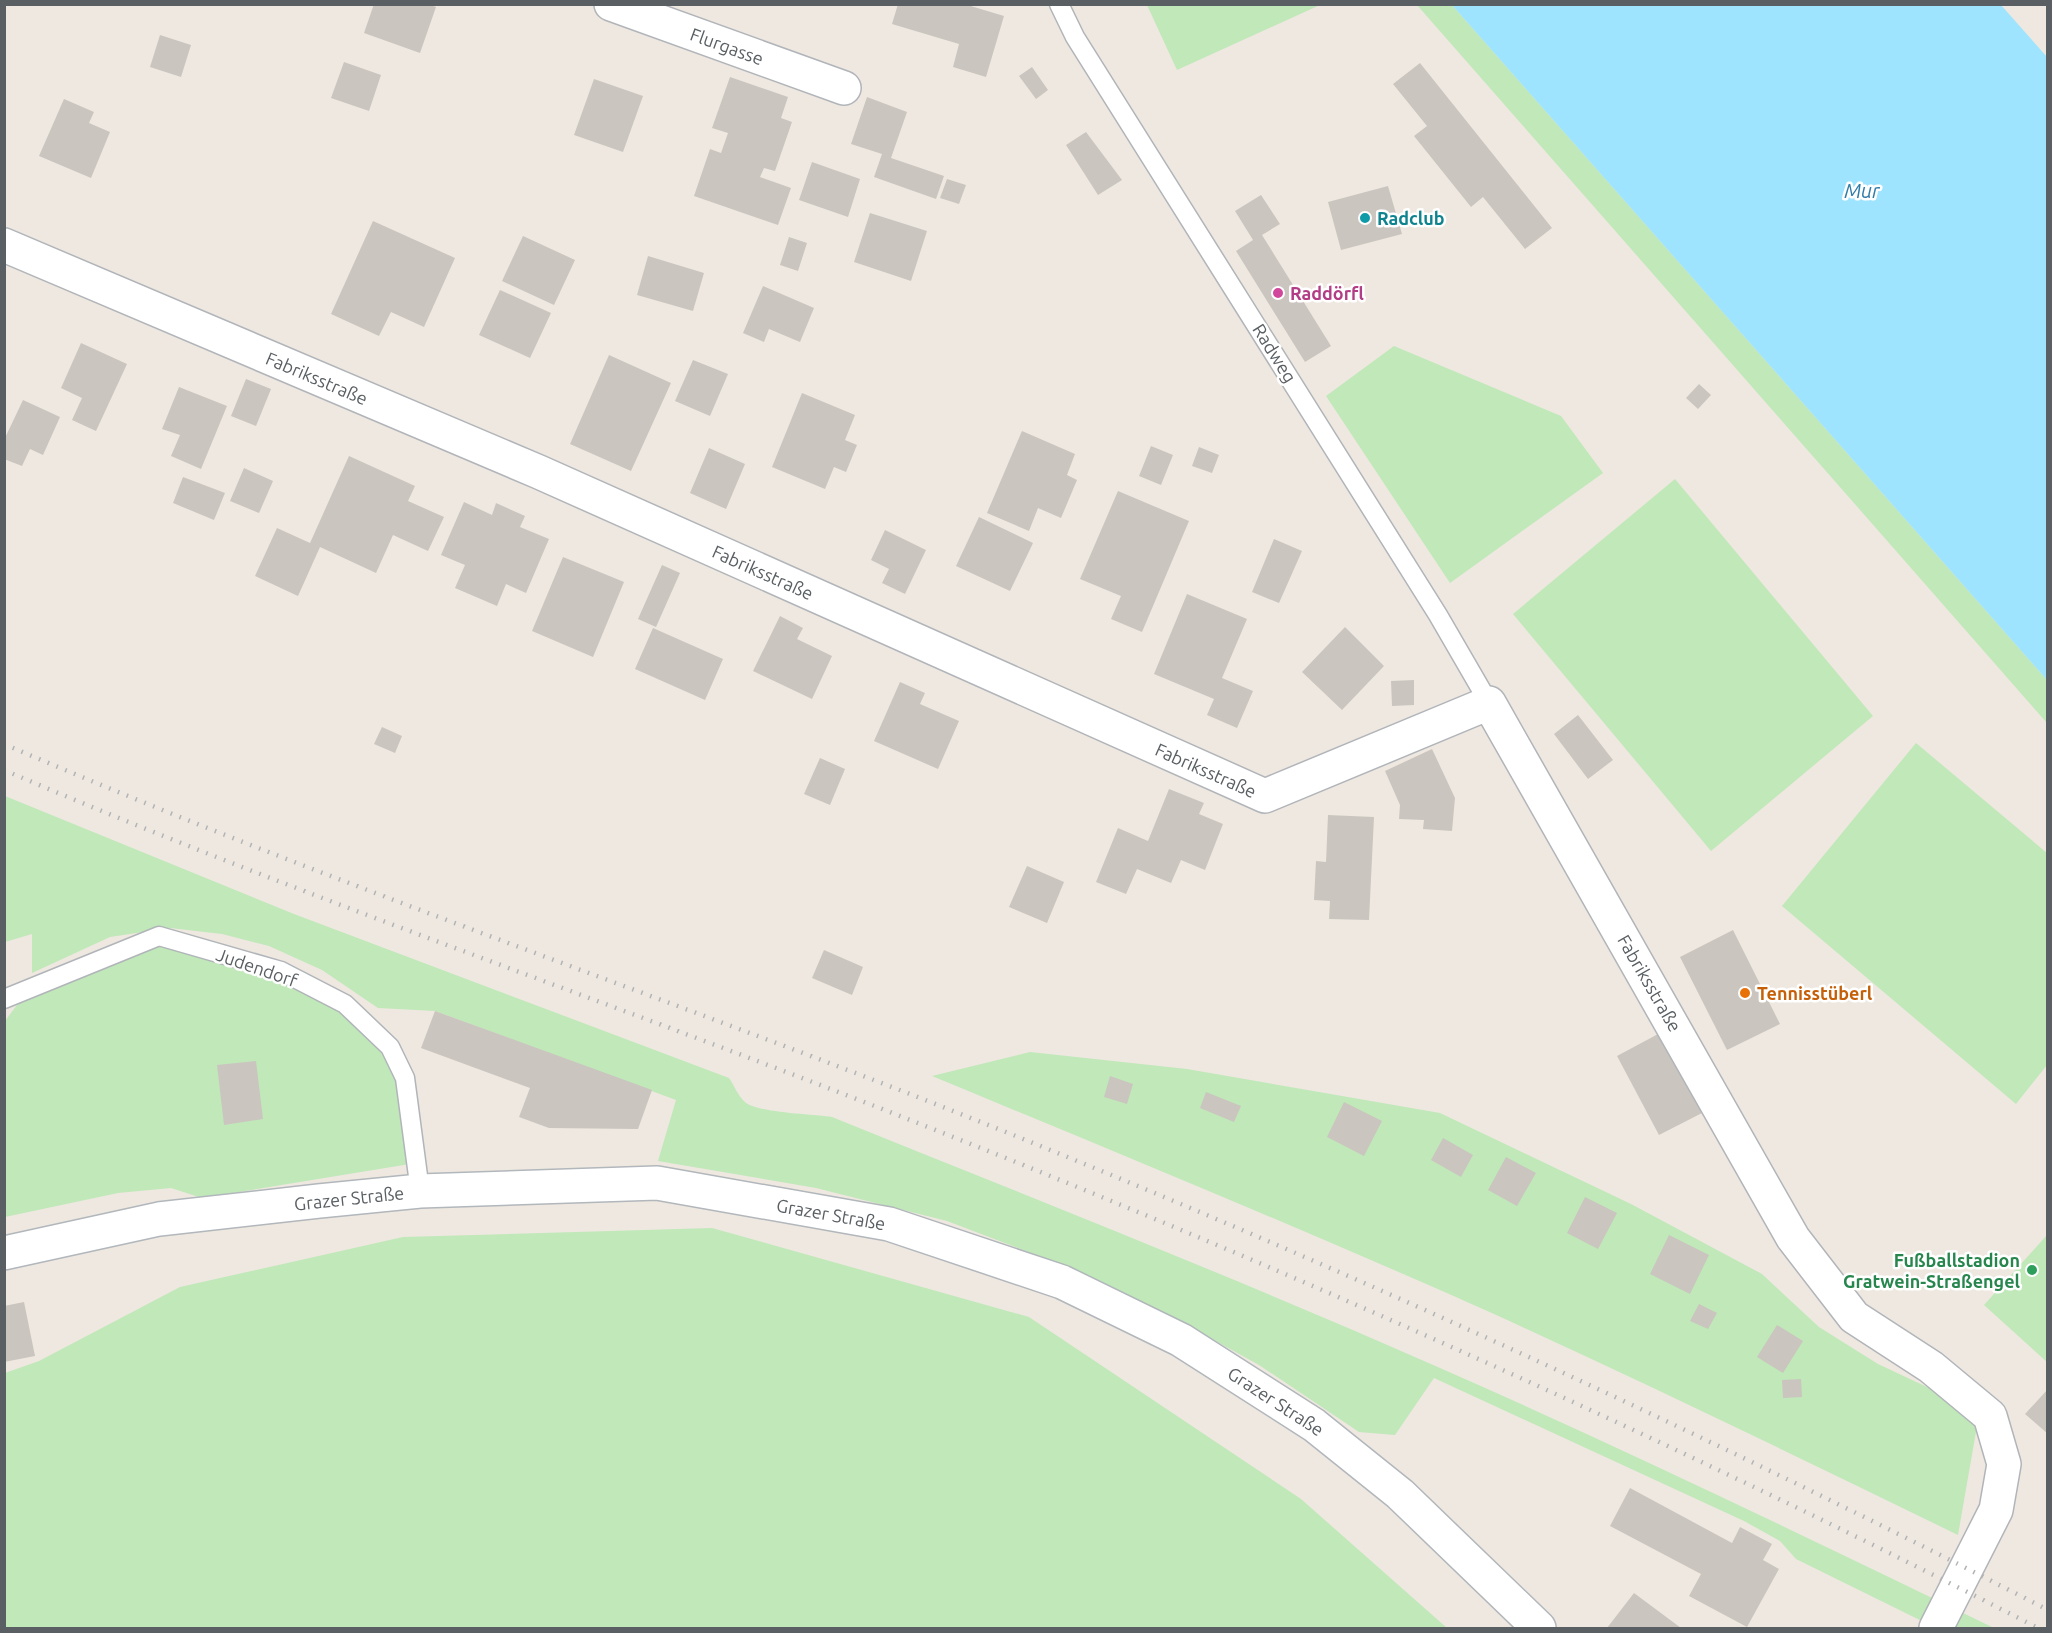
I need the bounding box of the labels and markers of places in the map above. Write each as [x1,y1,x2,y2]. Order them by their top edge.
place label: Radclub [1377,208,1445,228]
marker: Radclub [1358,211,1372,225]
place label: Raddörfl [1290,283,1364,303]
marker: Raddörfl [1271,286,1285,300]
place label: Tennisstüberl [1757,983,1873,1003]
marker: Tennisstüberl [1738,986,1752,1000]
place label: Fußballstadion Gratwein-Straßengel [1843,1250,2021,1291]
marker: Fußballstadion Gratwein-Straßengel [2025,1263,2039,1277]

